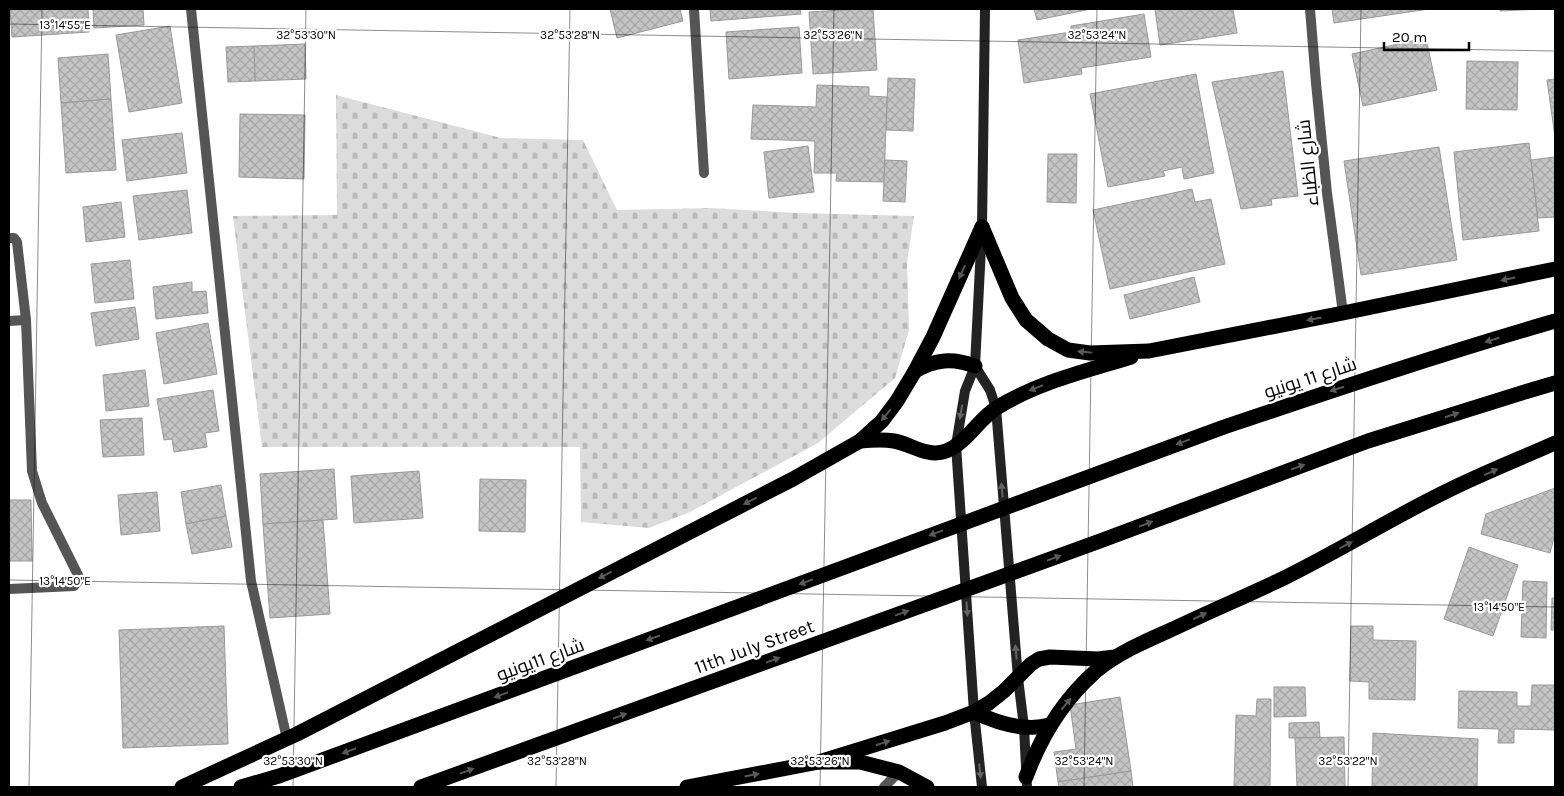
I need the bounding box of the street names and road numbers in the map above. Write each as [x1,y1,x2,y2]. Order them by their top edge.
street label: شارع الظباء [1292,118,1325,208]
street label: شارع 11 يونيو [1261,353,1360,405]
street label: 11th July Street [692,615,817,679]
street label: شارع 11يونيو [494,634,588,688]

